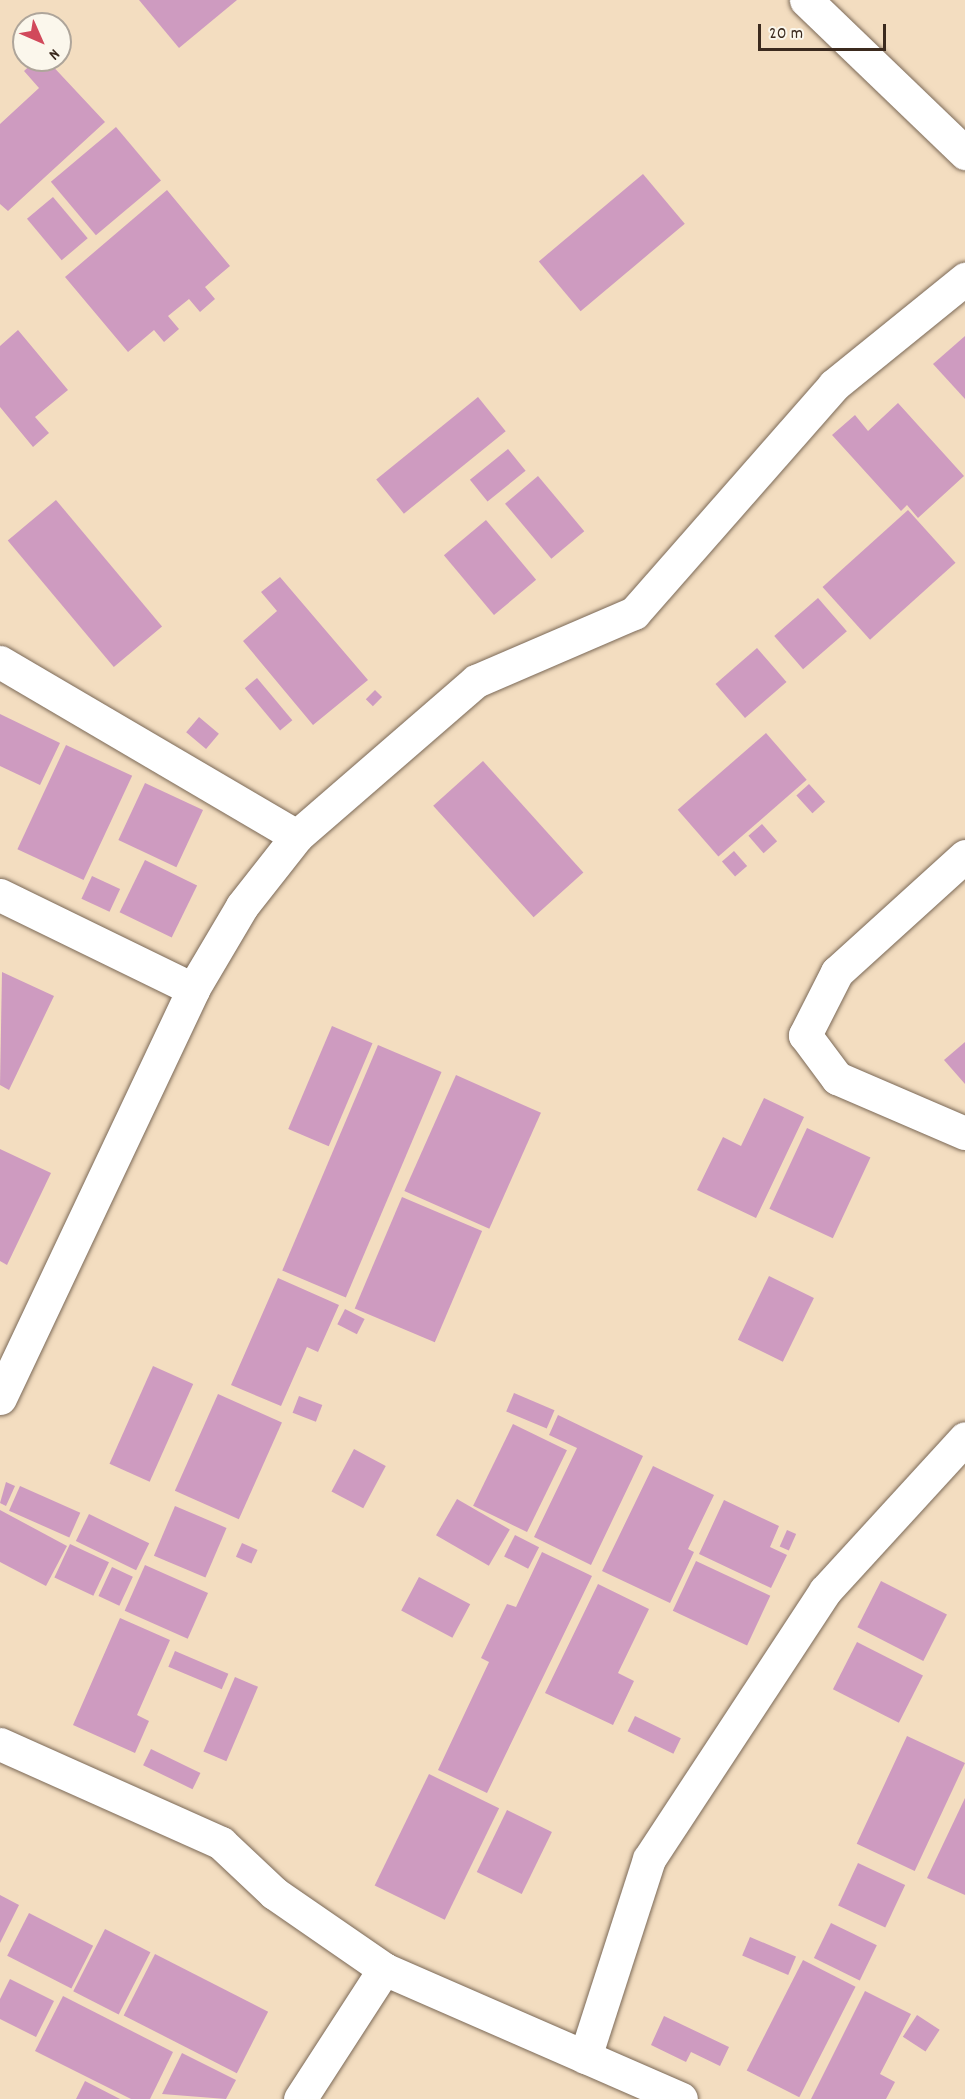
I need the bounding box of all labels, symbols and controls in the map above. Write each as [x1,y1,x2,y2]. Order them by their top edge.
north arrow [12,12,72,72]
scale bar [761,12,888,50]
text: 20 m [769,22,803,47]
text: N [43,43,65,65]

